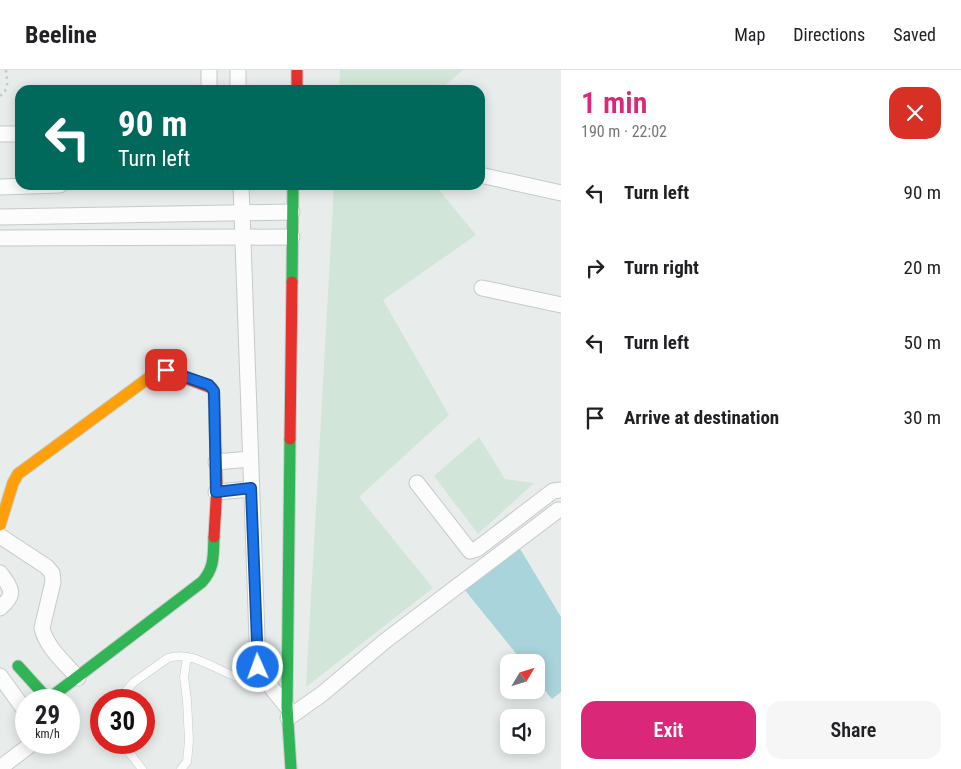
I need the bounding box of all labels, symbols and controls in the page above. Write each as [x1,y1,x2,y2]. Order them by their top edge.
text: Beeline [25,21,97,49]
text: Map [734,24,765,45]
text: Directions [793,24,865,45]
text: Saved [893,24,936,45]
text: 1 min [581,85,647,120]
button: close [889,87,941,139]
text: 90 m [118,104,187,145]
icon: left [35,105,100,170]
text: 190 m · 22:02 [581,122,667,141]
text: Turn left [118,146,190,171]
icon: left [581,179,609,207]
text: Turn left [624,181,689,204]
text: 90 m [904,181,941,204]
icon: right [581,254,609,282]
text: Turn right [624,256,699,279]
text: 20 m [904,256,941,279]
icon: left [581,329,609,357]
text: Turn left [624,331,689,354]
text: 50 m [904,331,941,354]
pin [145,349,187,391]
icon: arrive [152,356,180,384]
icon: arrive [581,404,609,432]
text: Arrive at destination [624,406,779,429]
text: 30 m [904,406,941,429]
position arrow [231,640,283,692]
north arrow [500,654,545,699]
map controls [500,654,545,754]
speed limit sign: 30 [90,689,155,754]
text: 29 [35,701,60,730]
button: Exit [581,701,756,759]
button: Share [766,701,941,759]
button: sound [500,709,545,754]
text: km/h [35,727,60,741]

